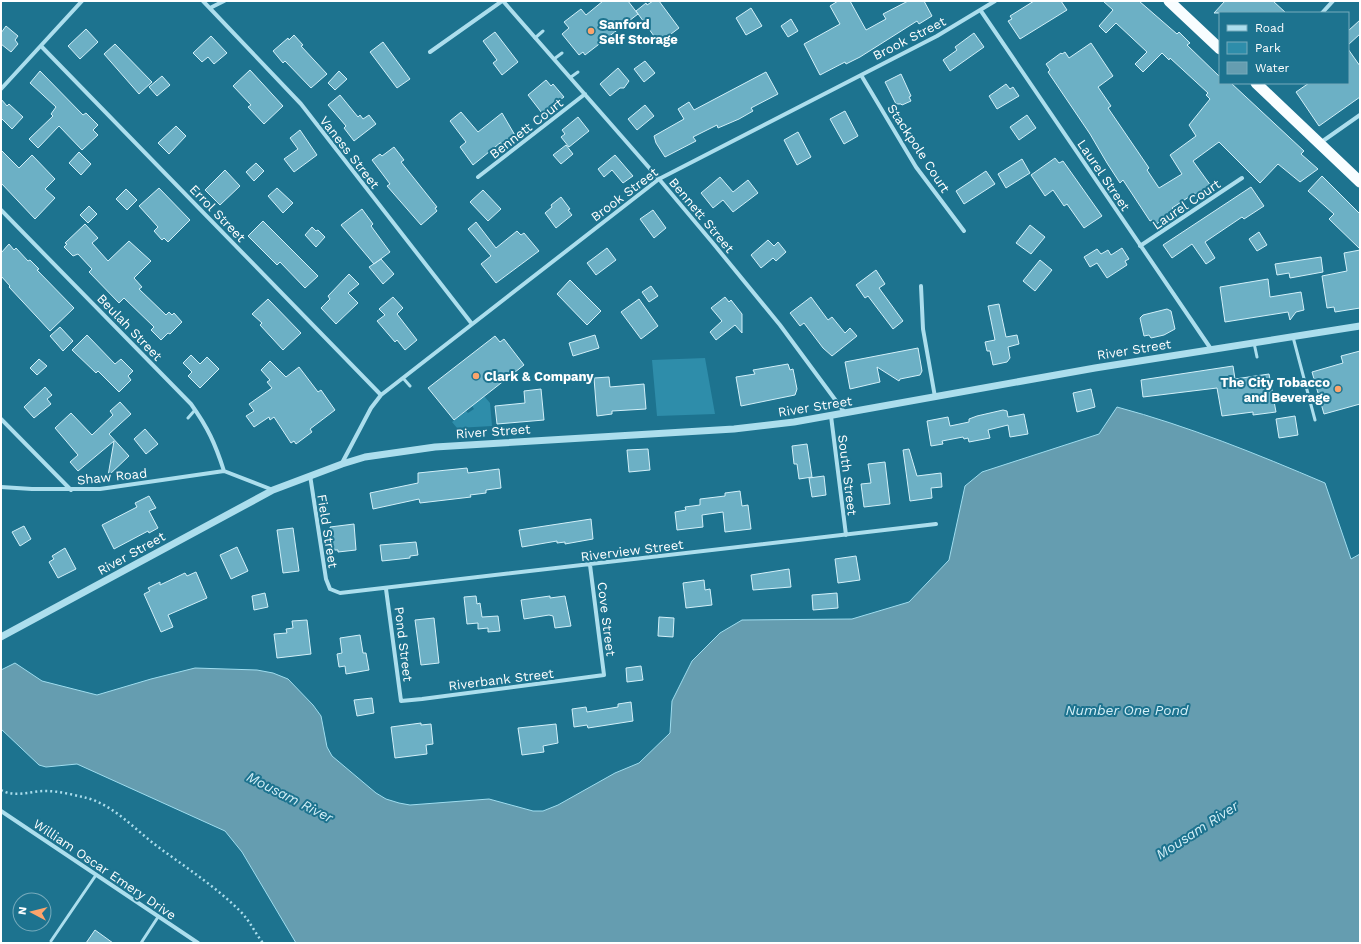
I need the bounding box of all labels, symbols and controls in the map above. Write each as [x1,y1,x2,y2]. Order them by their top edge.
legend [1219,12,1349,84]
street label: Brook Street [870,13,949,63]
place label: Sanford Self Storage [599,17,678,47]
text: Road [1255,21,1284,35]
marker: Sanford Self Storage [586,26,596,36]
text: Park [1255,41,1281,55]
text: Water [1255,61,1290,75]
street label: Bennett Court [487,95,566,162]
street label: Stackpole Court [884,101,953,196]
street label: Vaness Street [317,113,383,192]
street label: Laurel Street [1074,137,1133,214]
street label: Brook Street [588,164,661,224]
street label: Bennett Street [666,175,738,256]
street label: Laurel Court [1149,176,1224,233]
street label: Errol Street [187,182,249,245]
street label: Beulah Street [94,291,166,364]
street label: River Street [1096,336,1173,363]
place label: Clark & Company [484,369,594,384]
marker: Clark & Company [471,371,481,381]
place label: The City Tobacco and Beverage [1220,375,1330,405]
marker: The City Tobacco and Beverage [1333,384,1343,394]
street label: River Street [777,393,854,420]
street label: River Street [455,421,531,442]
street label: South Street [835,434,860,517]
street label: Shaw Road [76,465,148,488]
street label: Field Street [314,493,341,570]
street label: River Street [95,528,168,578]
street label: Riverview Street [580,537,685,564]
street label: Cove Street [595,581,619,658]
street label: Pond Street [391,606,416,683]
street label: Riverbank Street [448,666,555,693]
water label: Number One Pond [1066,702,1189,718]
water label: Mousam River [244,768,336,826]
water label: Mousam River [1153,797,1242,863]
street label: William Oscar Emery Drive [31,816,179,923]
north arrow [12,892,52,932]
text: N [16,906,30,916]

